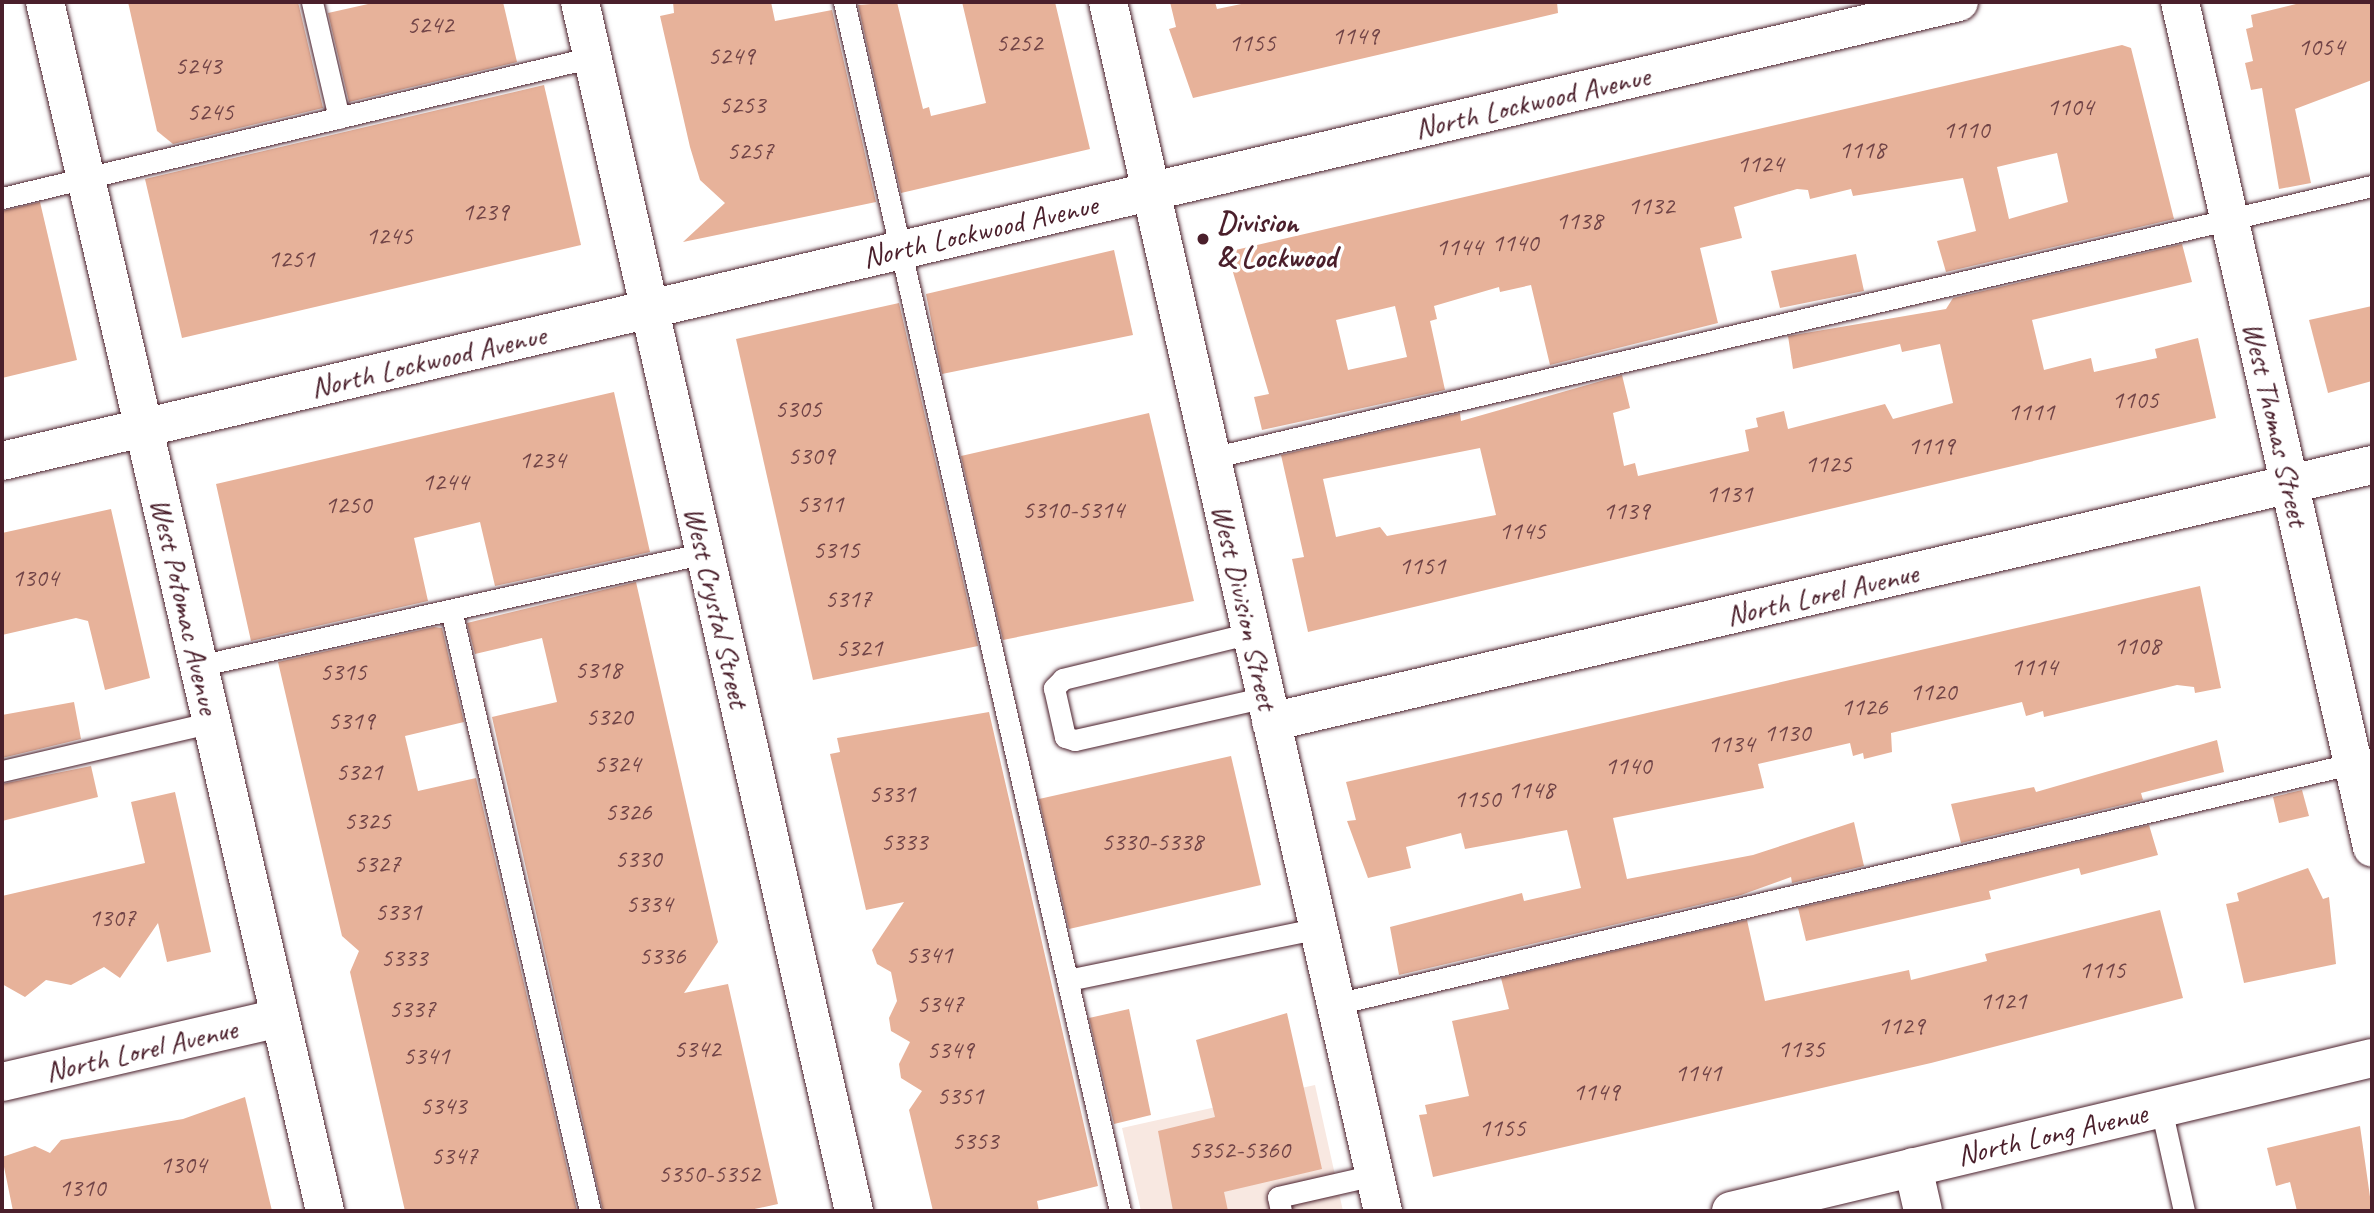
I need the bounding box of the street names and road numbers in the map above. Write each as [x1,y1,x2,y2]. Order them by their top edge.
street label: North Lockwood Avenue [1411,57,1653,147]
street label: North Lockwood Avenue [859,186,1101,276]
street label: North Lockwood Avenue [307,316,549,406]
street label: West Thomas Street [2235,317,2317,531]
street label: West Potomac Avenue [143,494,227,718]
street label: West Division Street [1204,500,1286,714]
street label: West Crystal Street [676,503,758,711]
street label: North Lorel Avenue [1723,554,1921,634]
street label: North Lorel Avenue [42,1010,240,1090]
street label: North Long Avenue [1953,1095,2151,1173]

